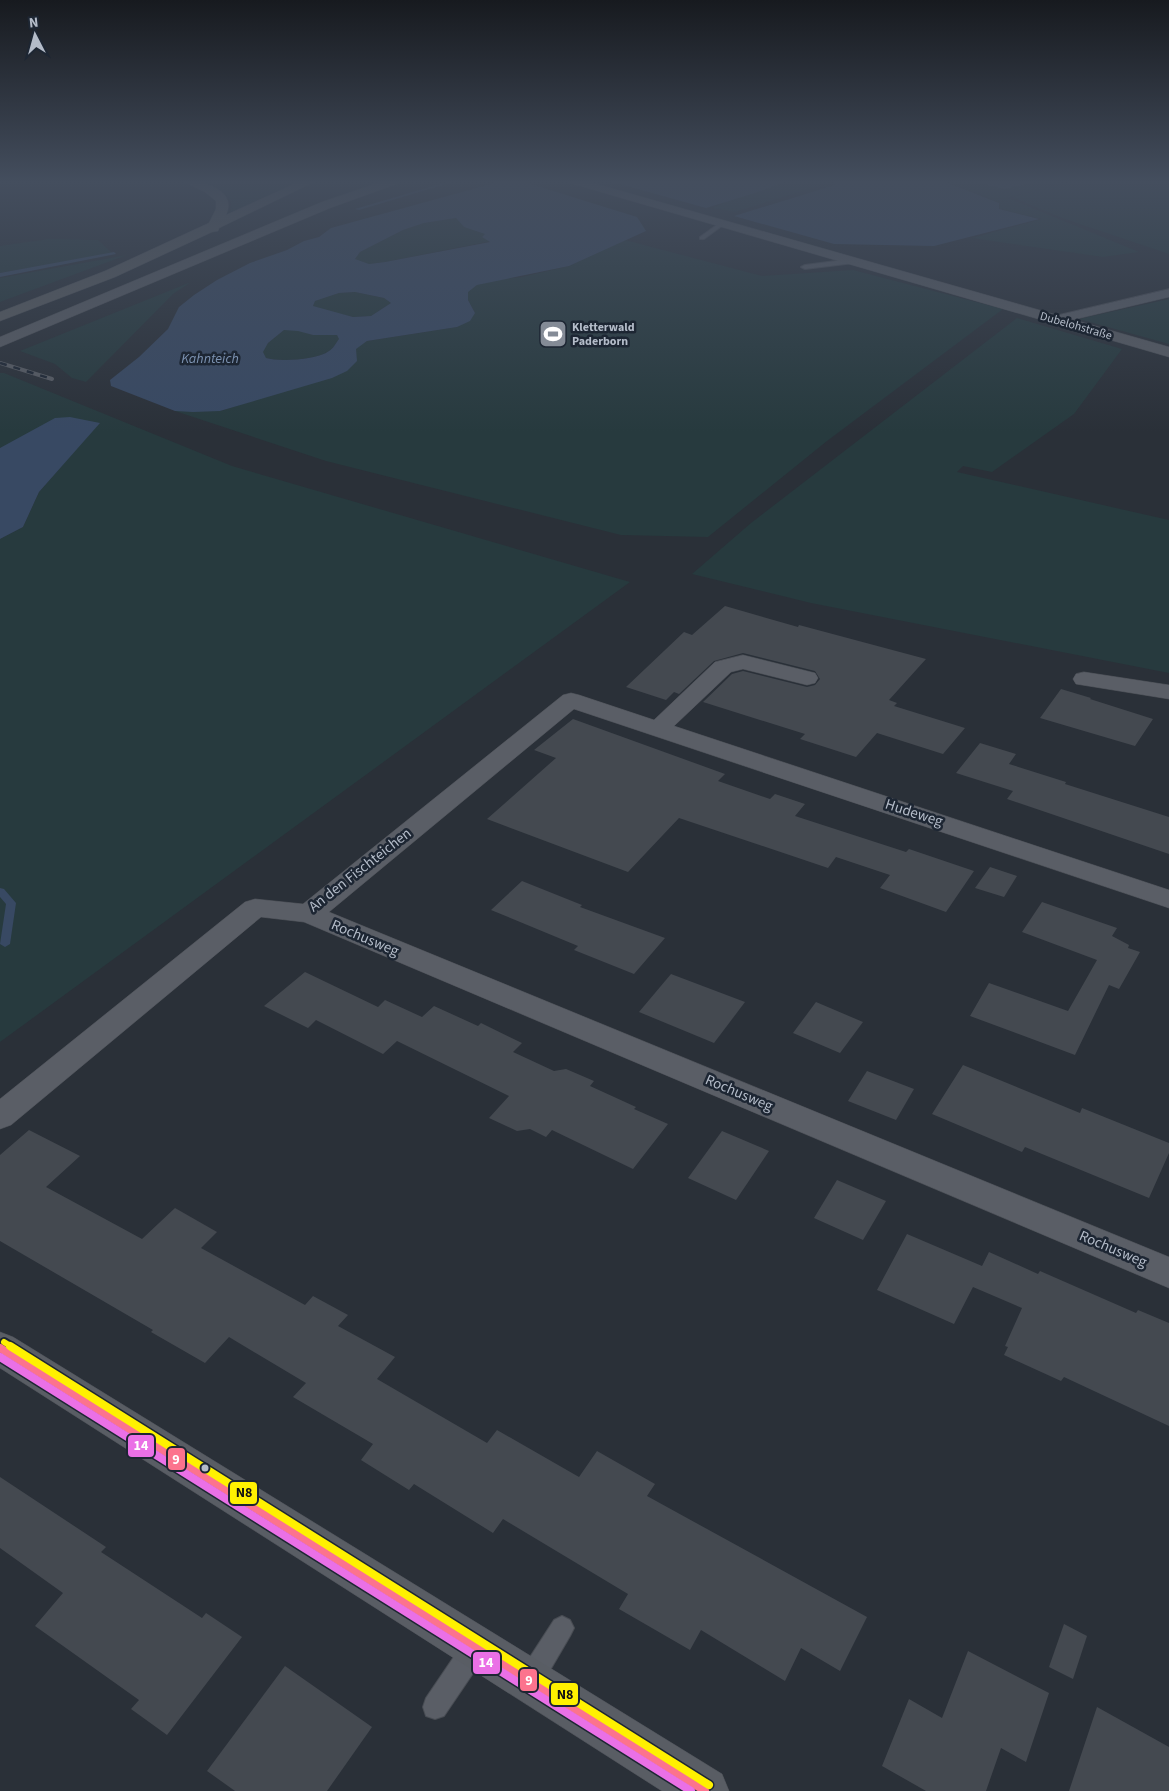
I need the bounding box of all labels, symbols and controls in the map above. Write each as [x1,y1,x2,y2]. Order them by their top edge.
north arrow [10,10,60,60]
text: N [28,13,39,33]
street label: Dubelohstraße [1038,308,1114,344]
sports icon: Kletterwald Paderborn [538,319,568,349]
place label: Kletterwald Paderborn [572,319,635,350]
water label: Kahnteich [181,349,239,369]
street label: Hudeweg [883,794,946,832]
street label: An den Fischteichen [304,823,416,917]
street label: Rochusweg [328,914,402,962]
street label: Rochusweg [702,1069,776,1117]
street label: Rochusweg [1076,1225,1150,1273]
line badge: 14 [127,1434,155,1458]
text: 14 [134,1436,149,1456]
line badge: 9 [167,1447,186,1471]
text: 9 [172,1450,180,1470]
unlabelled marker [200,1463,210,1473]
line badge: N8 [229,1481,258,1505]
text: N8 [236,1483,252,1503]
line badge: 14 [472,1651,501,1675]
text: 14 [479,1653,494,1673]
line badge: 9 [519,1668,538,1692]
text: 9 [525,1671,533,1691]
line badge: N8 [550,1682,579,1706]
text: N8 [557,1685,573,1705]

